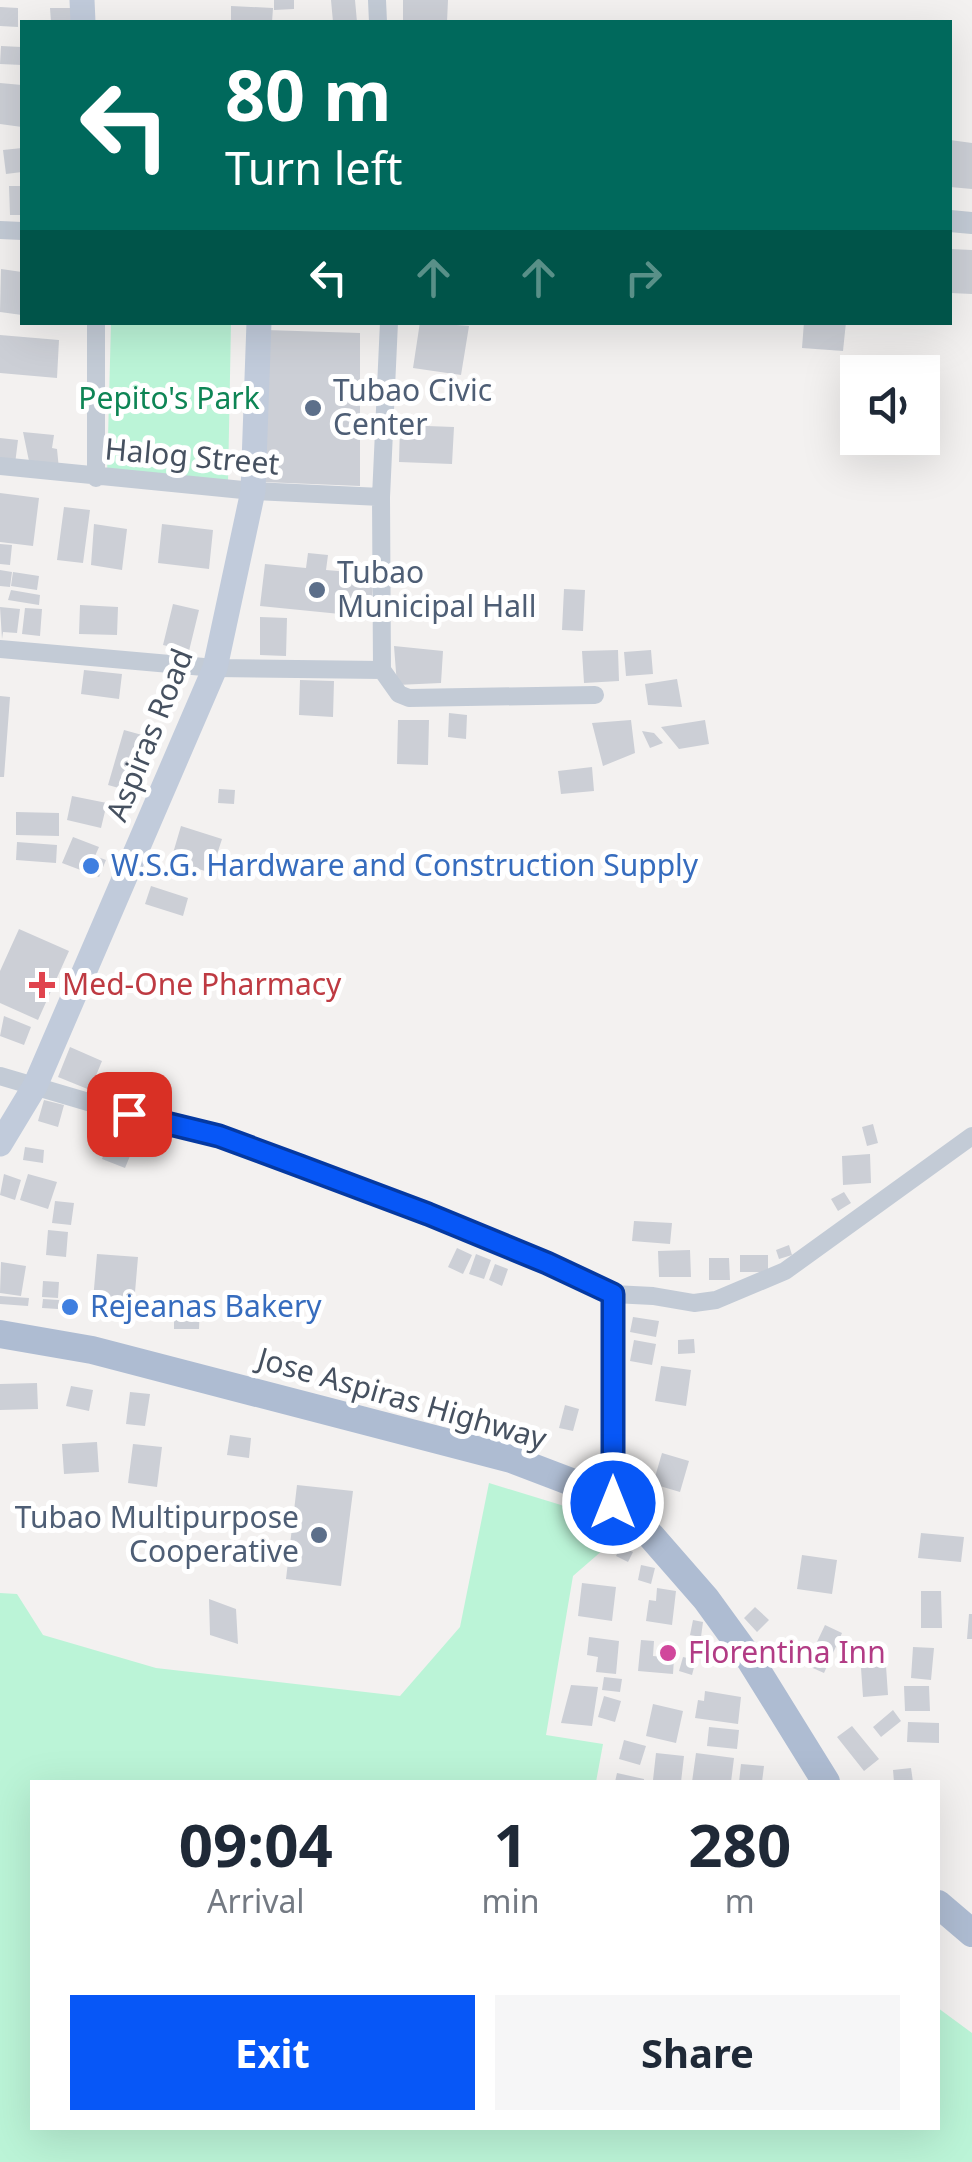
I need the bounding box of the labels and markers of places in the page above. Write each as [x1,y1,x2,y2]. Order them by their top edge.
place label: Tubao Civic Center [333,369,492,444]
marker: Tubao Civic Center [302,397,324,419]
place label: Tubao Municipal Hall [337,551,537,626]
marker: Tubao Municipal Hall [306,579,328,601]
place label: W.S.G. Hardware and Construction Supply [111,844,699,885]
marker: W.S.G. Hardware and Construction Supply [80,855,102,877]
place label: Med-One Pharmacy [62,963,342,1004]
marker: Med-One Pharmacy [31,974,53,996]
pin [87,1072,172,1157]
place label: Rejeanas Bakery [90,1285,322,1326]
marker: Rejeanas Bakery [59,1296,81,1318]
place label: Tubao Multipurpose Cooperative [15,1496,299,1571]
marker: Tubao Multipurpose Cooperative [308,1524,330,1546]
place label: Florentina Inn [688,1631,886,1672]
marker: Florentina Inn [657,1642,679,1664]

